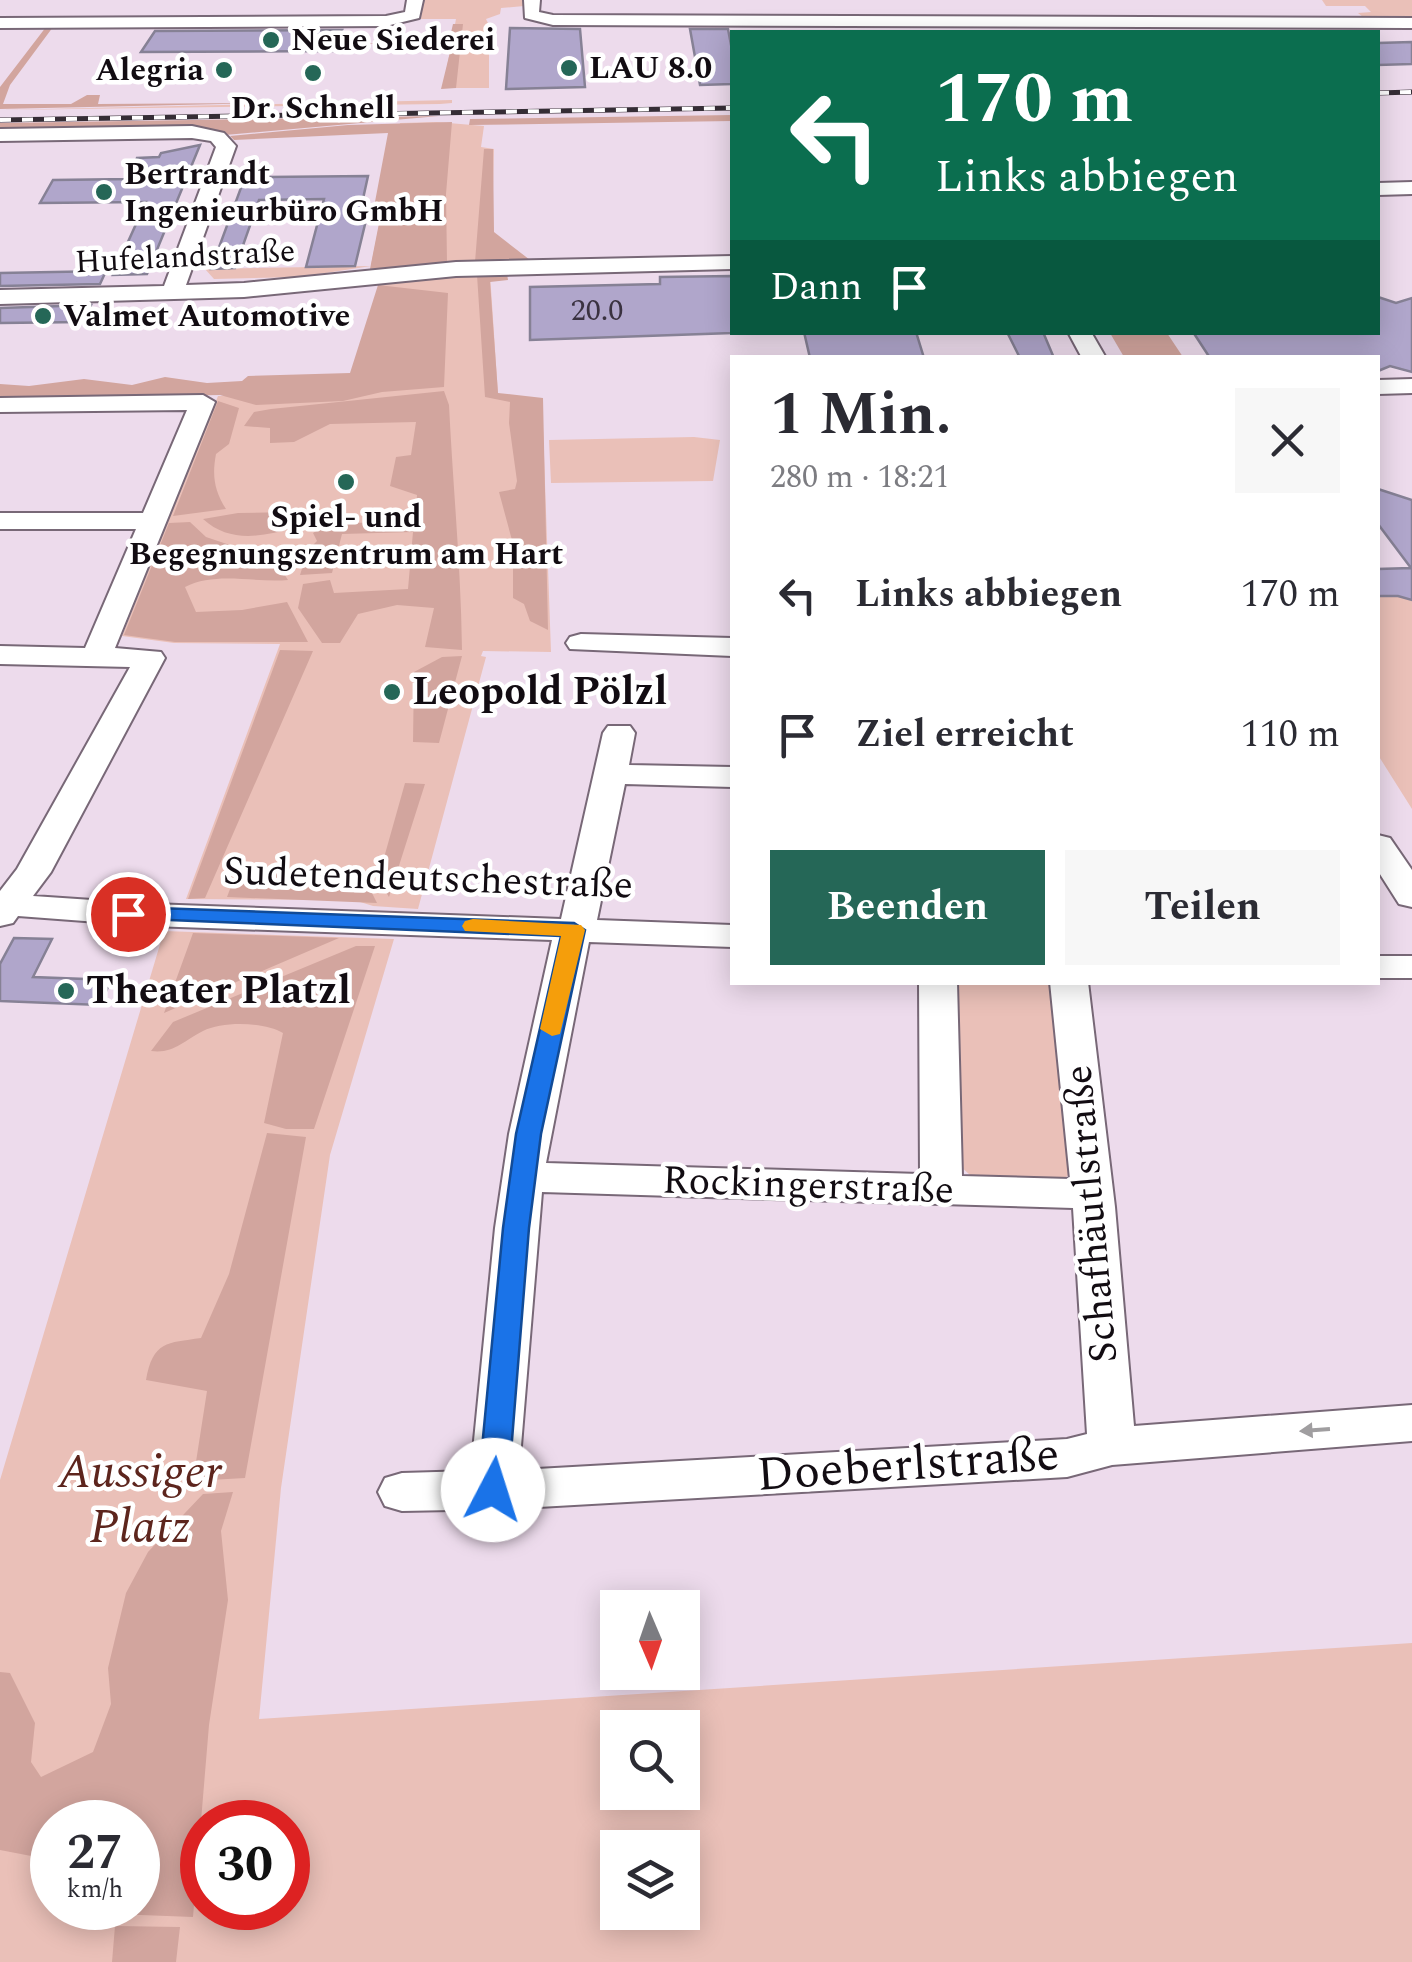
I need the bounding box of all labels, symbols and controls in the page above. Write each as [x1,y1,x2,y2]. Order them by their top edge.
place label: Neue Siederei [291,16,495,65]
marker: Neue Siederei [260,29,282,51]
place label: LAU 8.0 [589,44,712,93]
place label: Alegria [95,46,205,95]
text: 170 m [935,47,1133,153]
marker: LAU 8.0 [558,57,580,79]
marker: Alegria [213,59,235,81]
marker: Dr. Schnell [302,62,324,84]
icon: left [770,70,900,200]
place label: Dr. Schnell [231,84,395,133]
text: Links abbiegen [935,143,1239,212]
place label: Bertrandt Ingenieurbüro GmbH [124,150,443,236]
marker: Bertrandt Ingenieurbüro GmbH [93,181,115,203]
street label: Hufelandstraße [74,227,296,287]
text: Dann [770,259,862,317]
icon: arrive [882,260,937,315]
house number: 20.0 [571,288,623,334]
place label: Valmet Automotive [63,292,350,341]
marker: Valmet Automotive [32,305,54,327]
text: 1 Min. [770,369,952,461]
button: close [1235,388,1340,493]
text: 280 m · 18:21 [770,453,950,502]
marker: Spiel- und Begegnungszentrum am Hart [335,471,357,493]
place label: Spiel- und Begegnungszentrum am Hart [129,493,563,579]
text: Links abbiegen [855,566,1122,624]
text: 170 m [1241,566,1340,624]
icon: left [770,568,825,623]
place label: Leopold Pölzl [412,662,667,723]
marker: Leopold Pölzl [381,681,403,703]
text: Ziel erreicht [855,706,1074,764]
text: 110 m [1241,706,1340,764]
icon: arrive [770,708,825,763]
street label: Sudetendeutschestraße [222,841,634,917]
button: Beenden [770,850,1045,965]
button: Teilen [1065,850,1340,965]
pin [86,872,171,957]
icon: arrive [101,887,156,942]
place label: Theater Platzl [86,961,351,1022]
marker: Theater Platzl [55,980,77,1002]
street label: Schafhäutlstraße [1049,1062,1135,1366]
street label: Rockingerstraße [661,1150,955,1222]
street label: Doeberlstraße [754,1418,1062,1512]
one-way arrow [1298,1423,1330,1439]
park label: Aussiger Platz [57,1436,223,1564]
position arrow [441,1438,545,1542]
north arrow [600,1590,700,1690]
map controls [600,1590,700,1930]
button: search [600,1710,700,1810]
speed limit sign: 30 [180,1800,310,1930]
text: 27 [67,1815,123,1891]
button: layers [600,1830,700,1930]
text: km/h [67,1871,123,1909]

